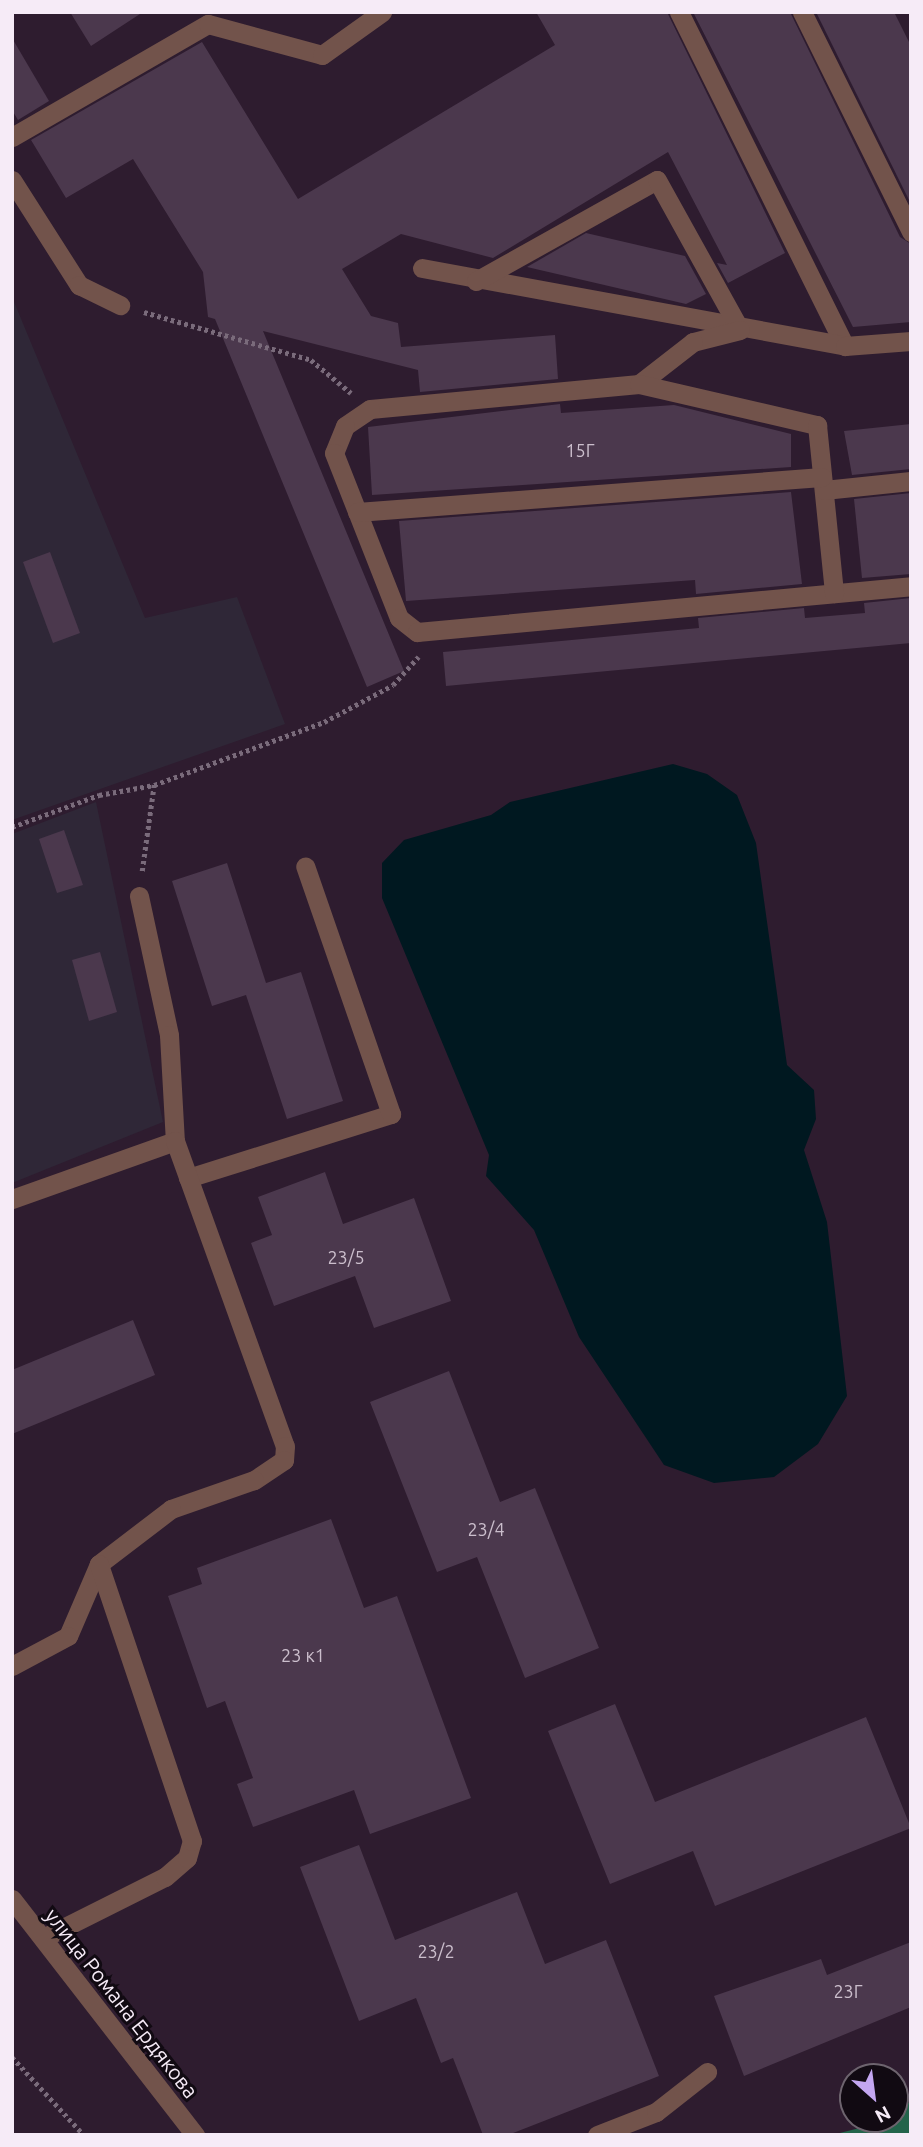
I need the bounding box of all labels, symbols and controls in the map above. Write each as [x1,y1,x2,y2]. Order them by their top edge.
house number: 15Г [565,439,595,461]
house number: 23/5 [327,1246,365,1268]
house number: 23/4 [467,1518,505,1540]
house number: 23 к1 [281,1644,325,1666]
street label: улица Романа Ердякова [40,1903,204,2103]
house number: 23/2 [417,1940,455,1962]
house number: 23Г [833,1980,863,2002]
north arrow [839,2063,909,2133]
text: N [871,2102,894,2128]

